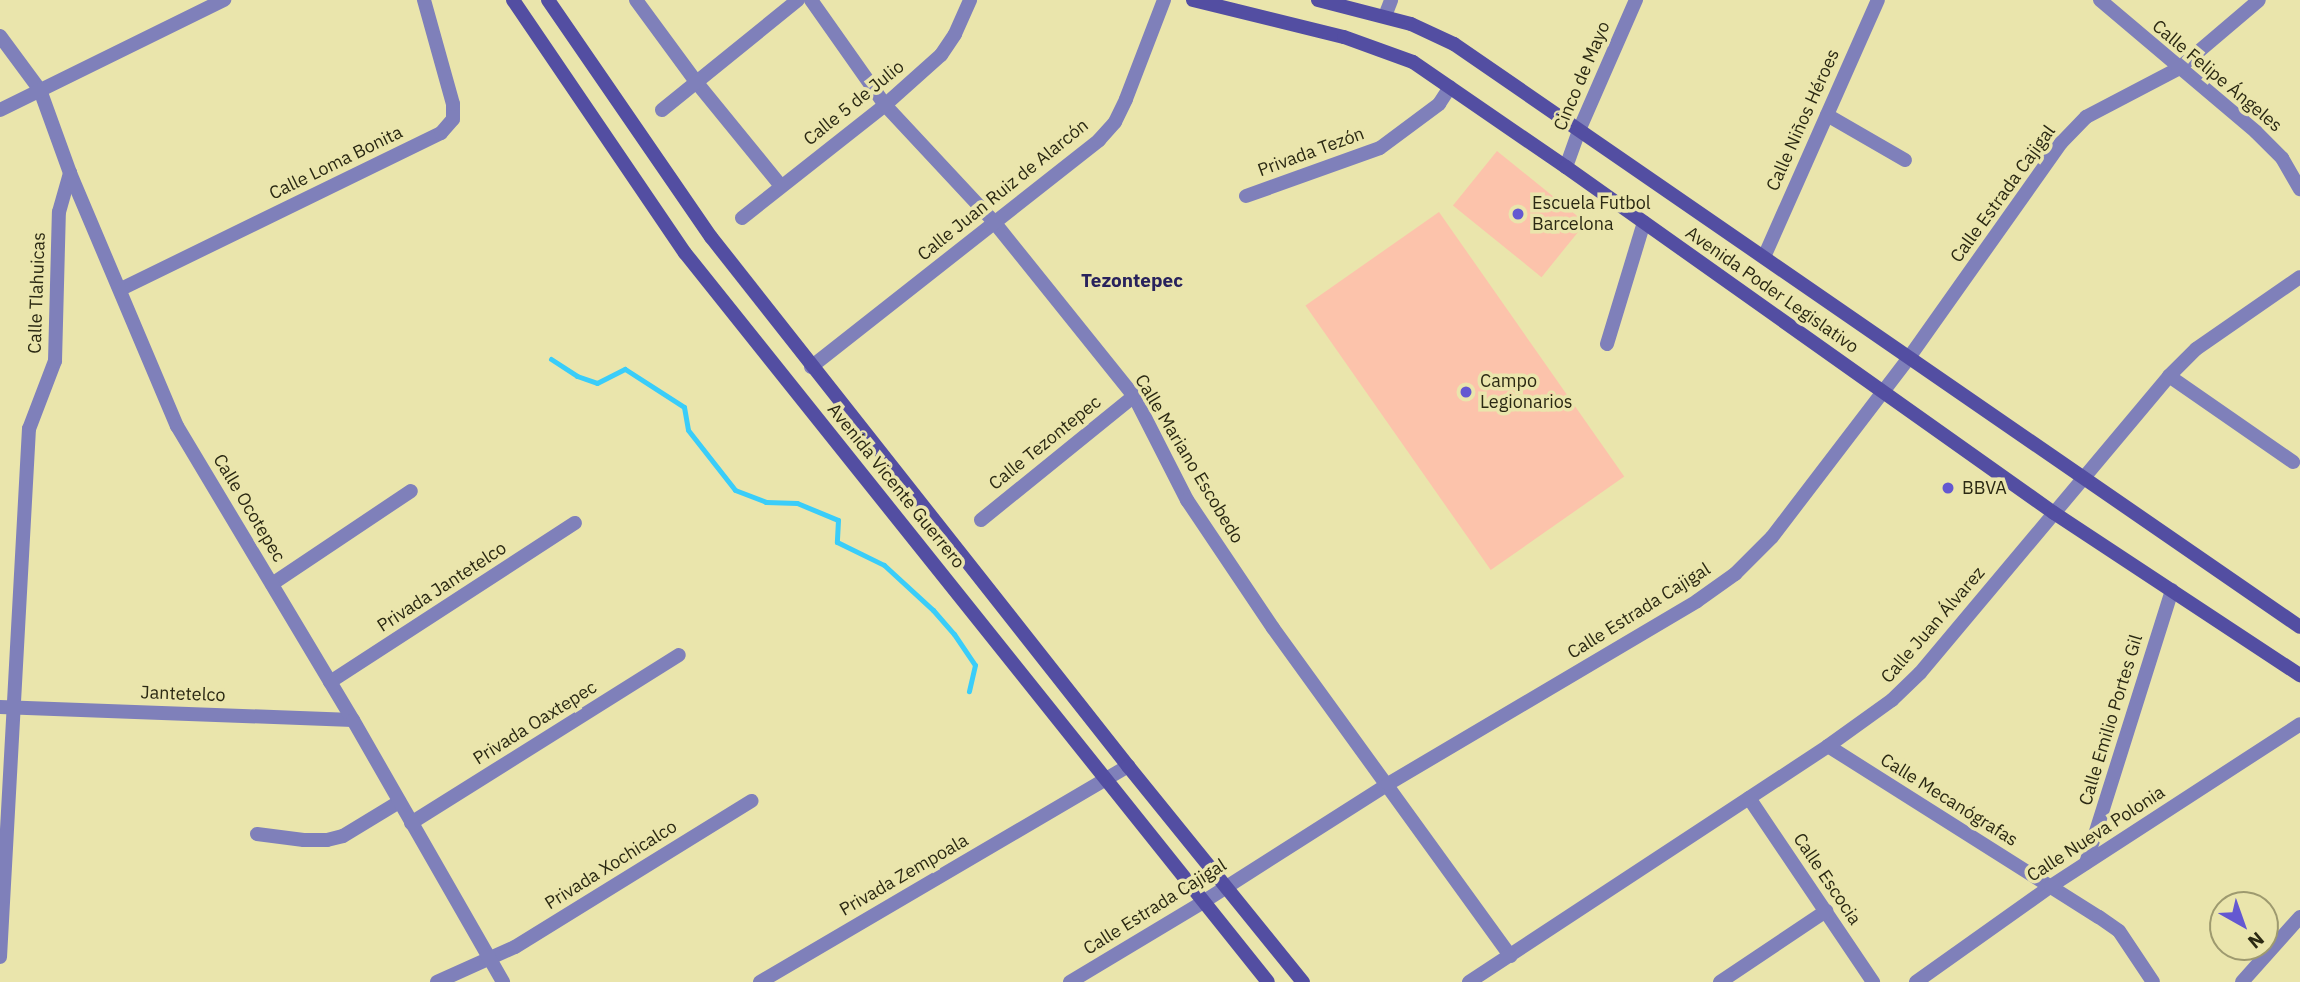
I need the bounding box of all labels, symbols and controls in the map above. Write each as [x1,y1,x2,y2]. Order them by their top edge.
street label: Calle Felipe Ángeles [2148,15,2286,137]
street label: Cinco de Mayo [1549,18,1615,134]
street label: Calle Niños Héroes [1762,46,1844,194]
street label: Calle 5 de Julio [799,56,909,150]
street label: Calle Juan Ruiz de Alarcón [913,114,1093,266]
street label: Calle Loma Bonita [266,121,406,205]
street label: Calle Estrada Cajigal [1946,121,2060,267]
street label: Privada Tezón [1255,123,1367,181]
place label: Escuela Futbol Barcelona [1532,193,1651,235]
marker: Escuela Futbol Barcelona [1510,206,1526,222]
street label: Avenida Poder Legislativo [1681,222,1863,358]
street label: Calle Tlahuicas [24,232,50,354]
district label: Tezontepec [1081,270,1183,292]
street label: Calle Mariano Escobedo [1130,371,1248,547]
place label: Campo Legionarios [1480,371,1573,414]
marker: Campo Legionarios [1458,384,1474,400]
street label: Calle Tezontepec [985,391,1105,495]
street label: Avenida Vicente Guerrero [823,399,969,573]
street label: Calle Ocotepec [208,450,290,566]
place label: BBVA [1962,477,2007,499]
marker: BBVA [1940,480,1956,496]
street label: Privada Jantetelco [373,537,511,637]
street label: Calle Estrada Cajigal [1564,558,1714,664]
street label: Calle Juan Álvarez [1877,562,1989,688]
street label: Calle Emilio Portes Gil [2075,632,2147,808]
street label: Privada Oaxtepec [469,676,601,770]
street label: Jantetelco [140,682,226,706]
street label: Calle Mecanógrafas [1876,749,2022,851]
street label: Calle Nueva Polonia [2023,781,2169,887]
street label: Privada Xochicalco [541,816,681,914]
street label: Privada Zempoala [836,829,972,921]
street label: Calle Escocia [1788,829,1866,929]
street label: Calle Estrada Cajigal [1080,854,1230,960]
north arrow [2209,891,2279,961]
text: N [2243,927,2269,954]

